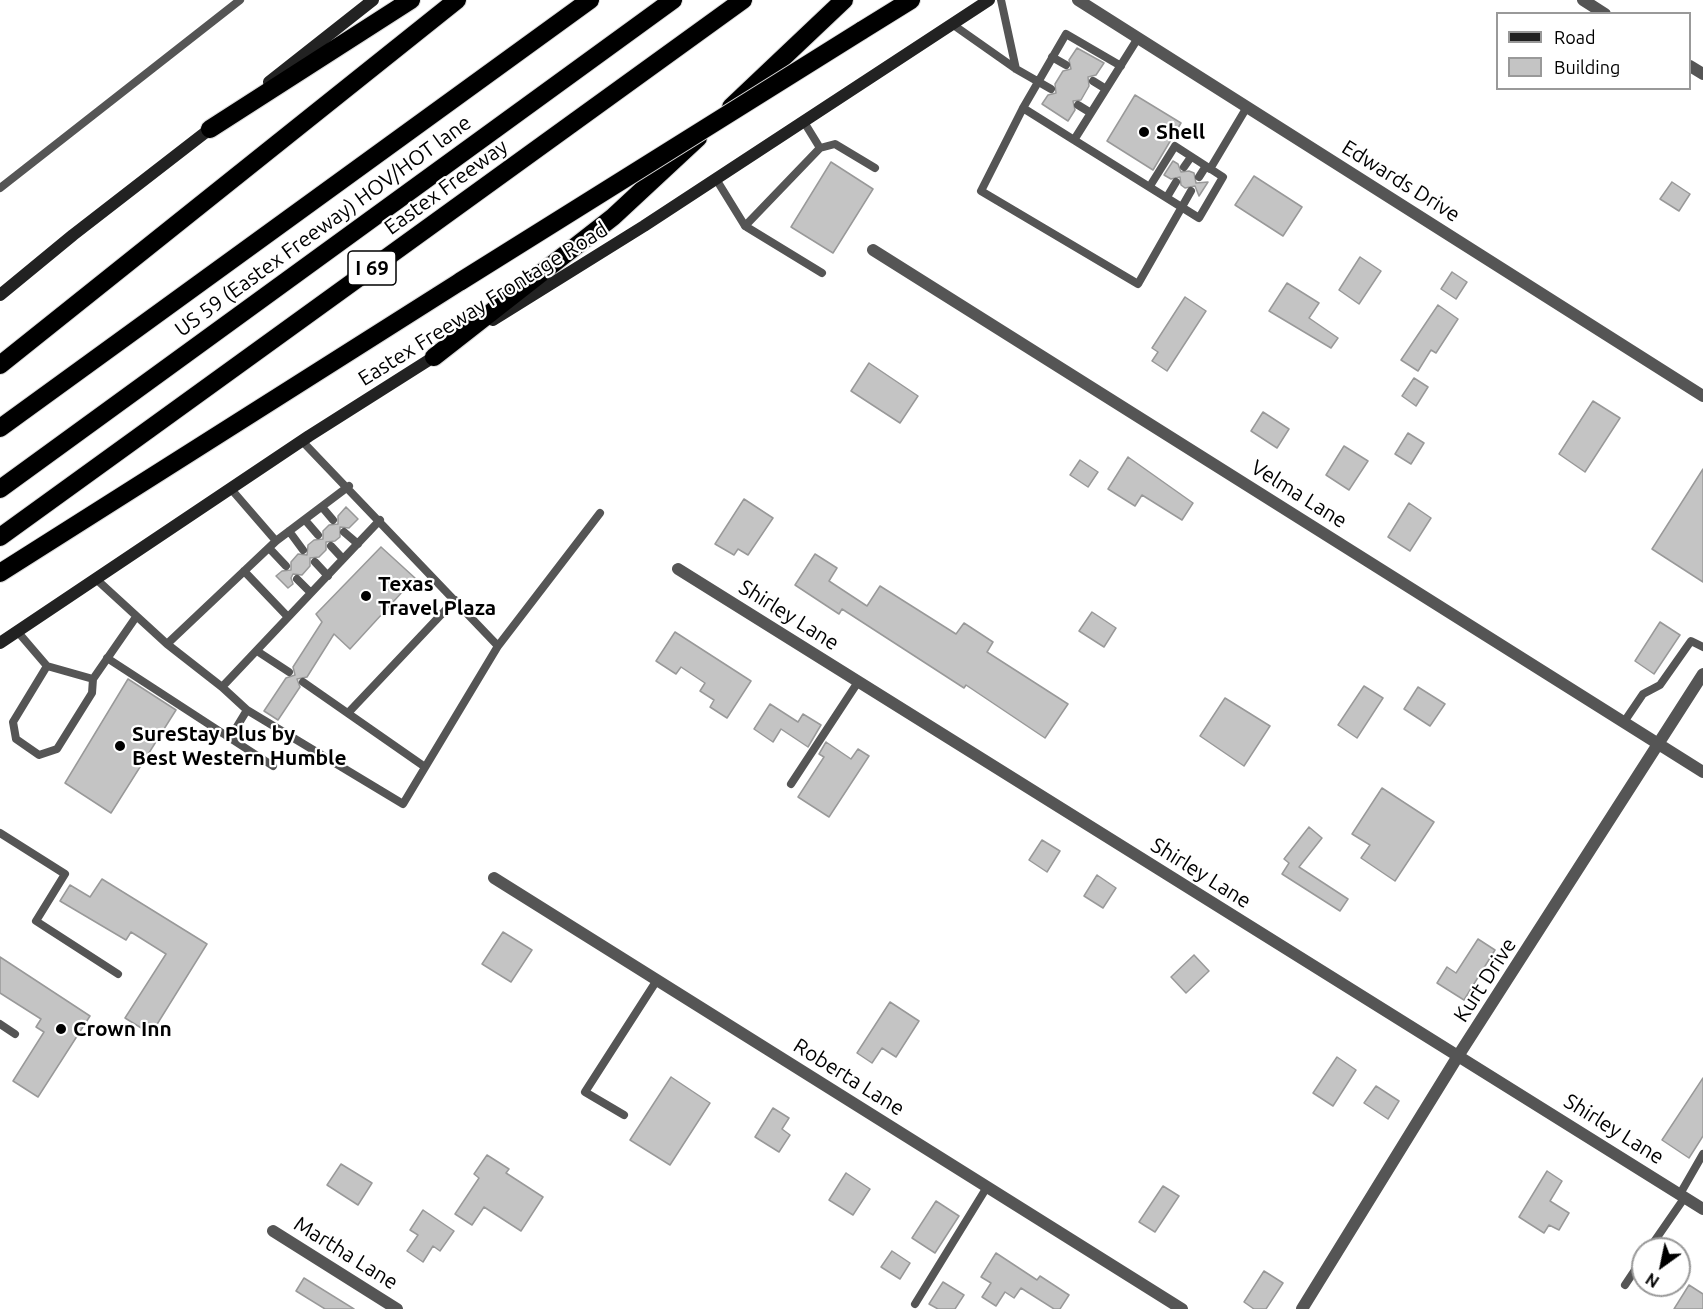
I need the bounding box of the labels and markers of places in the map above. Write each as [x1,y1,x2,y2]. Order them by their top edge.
place label: Shell [1156,119,1205,145]
marker: Shell [1137,125,1151,139]
place label: Texas Travel Plaza [378,571,496,621]
marker: Texas Travel Plaza [359,589,373,603]
place label: SureStay Plus by Best Western Humble [132,721,347,771]
marker: SureStay Plus by Best Western Humble [113,739,127,753]
place label: Crown Inn [73,1016,172,1042]
marker: Crown Inn [54,1022,68,1036]

